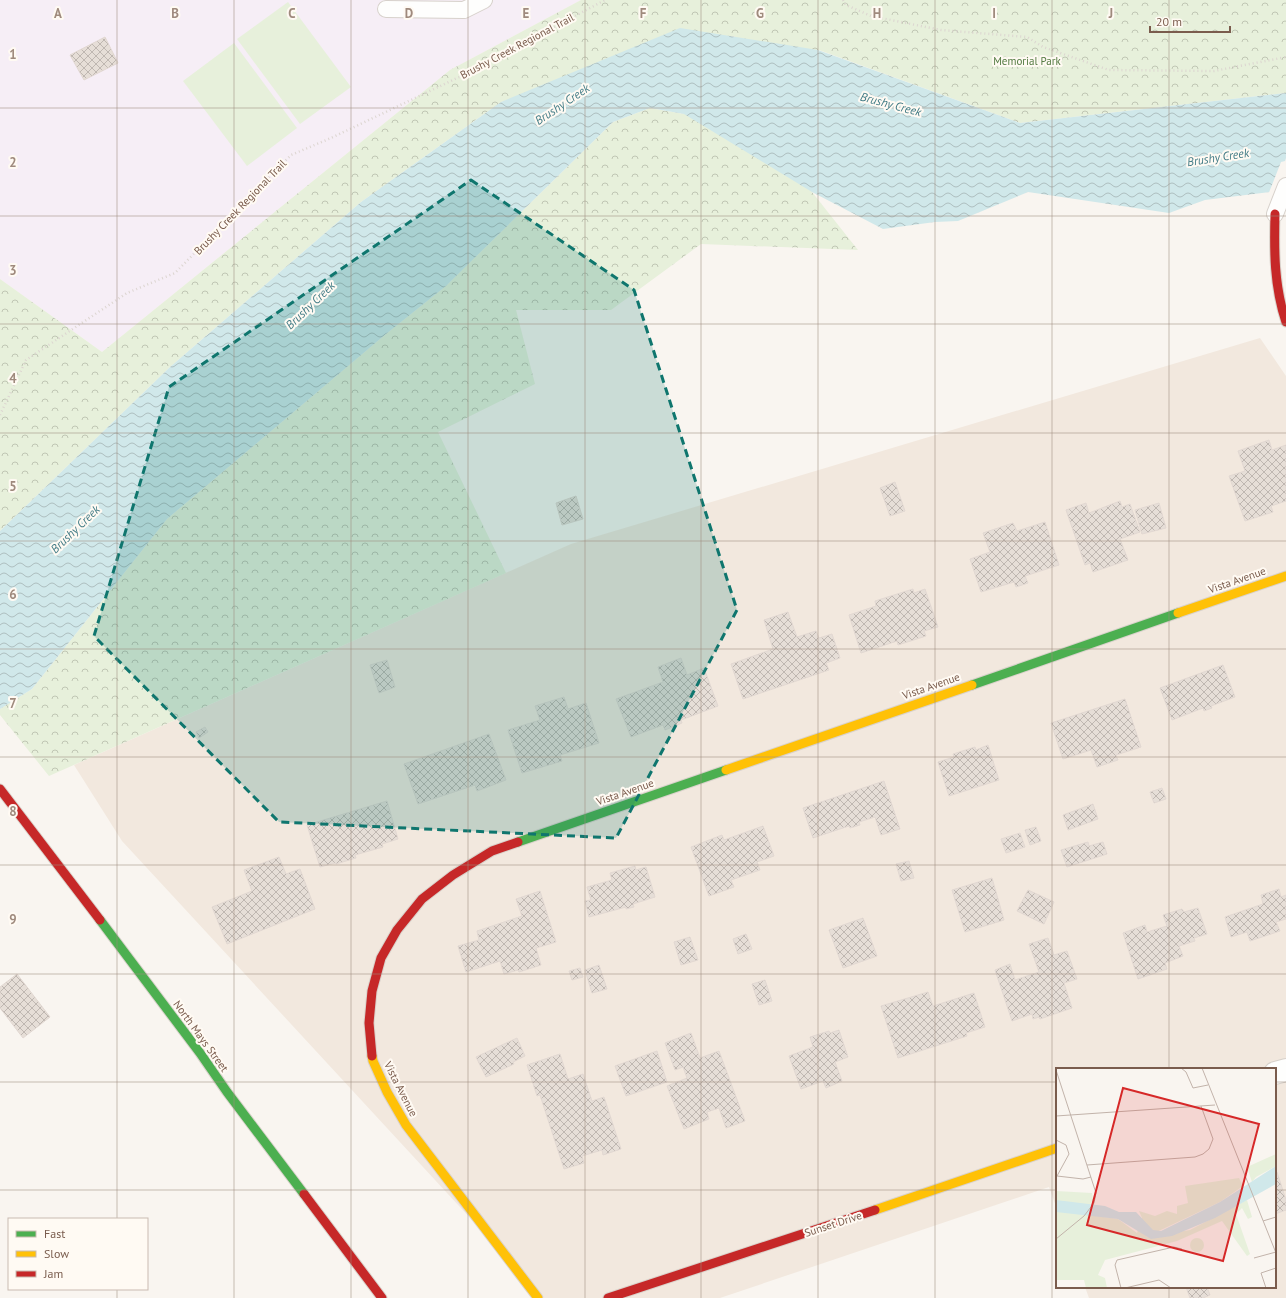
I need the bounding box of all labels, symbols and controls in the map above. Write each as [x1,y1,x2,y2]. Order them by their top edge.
text: A [54,5,62,22]
text: B [171,5,179,22]
text: C [288,5,296,22]
text: D [405,5,413,22]
text: E [523,5,530,22]
text: F [640,5,647,22]
text: G [756,5,764,22]
text: H [873,5,881,22]
text: I [992,5,996,22]
text: J [1108,5,1113,22]
scale bar [1150,8,1230,34]
street label: Brushy Creek Regional Trail [458,10,577,82]
text: 20 m [1156,14,1182,29]
text: 1 [9,46,17,63]
park label: Memorial Park [993,54,1062,68]
water label: Brushy Creek [532,80,593,128]
water label: Brushy Creek [859,89,924,119]
water label: Brushy Creek [1186,145,1251,169]
text: 2 [9,154,17,171]
street label: Brushy Creek Regional Trail [191,156,290,258]
text: 3 [9,262,17,279]
water label: Brushy Creek [282,277,338,332]
text: 4 [9,370,17,387]
text: 5 [9,478,17,495]
water label: Brushy Creek [47,501,103,556]
street label: Vista Avenue [1205,563,1268,597]
text: 6 [9,586,17,603]
street label: Vista Avenue [899,669,962,703]
text: 7 [9,695,17,712]
street label: Vista Avenue [593,775,656,809]
text: 8 [9,803,17,820]
text: 9 [9,911,17,928]
street label: North Mays Street [170,998,232,1075]
street label: Vista Avenue [381,1058,421,1119]
inset map [1056,1068,1276,1288]
street label: Sunset Drive [803,1208,864,1240]
legend [8,1218,148,1290]
text: Fast [44,1226,65,1241]
text: Slow [44,1246,69,1261]
text: Jam [43,1266,63,1281]

